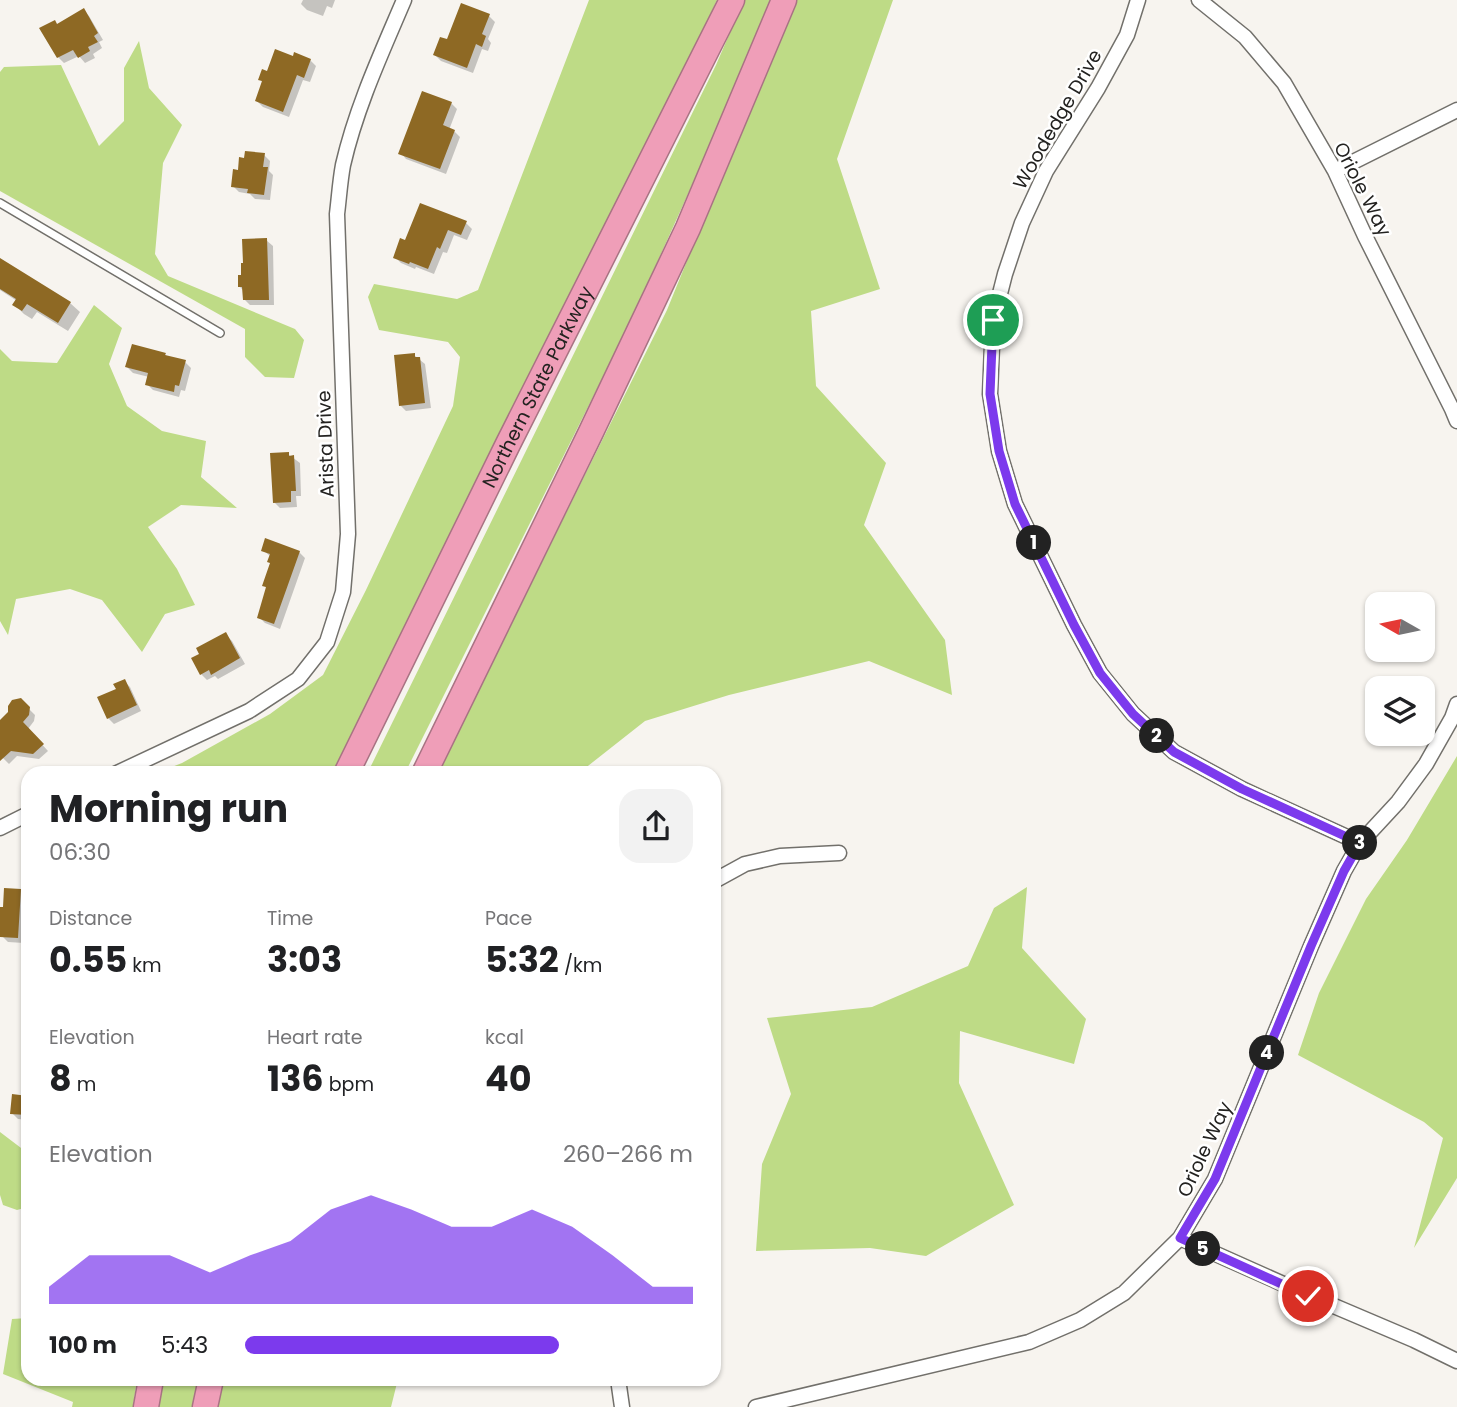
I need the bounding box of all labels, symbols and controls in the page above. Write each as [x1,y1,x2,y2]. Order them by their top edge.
street label: Woodedge Drive [1006,44,1109,194]
street label: Oriole Way [1327,137,1398,241]
street label: Northern State Parkway [476,281,600,492]
pin [963,290,1023,350]
icon: arrive [974,301,1012,339]
street label: Arista Drive [310,390,341,498]
pin: 1 [1016,526,1052,560]
text: 1 [1030,529,1037,556]
north arrow [1365,592,1435,662]
map controls [1365,592,1435,746]
button: layers [1365,676,1435,746]
pin: 2 [1140,718,1174,754]
text: 2 [1151,722,1162,749]
text: Morning run [49,782,288,835]
button: share [619,789,693,863]
pin: 3 [1342,826,1378,860]
text: 3 [1354,829,1365,856]
text: 06:30 [49,836,111,868]
text: Distance [49,905,132,932]
text: Time [267,905,313,932]
text: Pace [485,905,532,932]
text: 0.55 [49,935,127,984]
text: 3:03 [267,935,342,984]
text: 5:32 [485,935,559,984]
text: km [127,952,162,979]
text: /km [559,952,602,979]
text: Elevation [49,1024,135,1051]
text: Heart rate [267,1024,362,1051]
text: kcal [485,1024,524,1051]
pin: 4 [1250,1036,1284,1070]
text: 4 [1260,1039,1273,1066]
text: 8 [49,1054,72,1103]
text: 136 [267,1054,324,1103]
text: 40 [485,1054,532,1103]
text: m [72,1071,96,1098]
text: bpm [324,1071,374,1098]
street label: Oriole Way [1171,1097,1238,1201]
text: Elevation [49,1138,153,1170]
text: 260–266 m [563,1138,693,1170]
pin: 5 [1186,1232,1220,1266]
text: 5 [1196,1235,1209,1262]
pin [1278,1266,1338,1326]
icon: check [1289,1277,1327,1315]
text: 100 m [49,1329,117,1361]
text: 5:43 [161,1329,208,1361]

